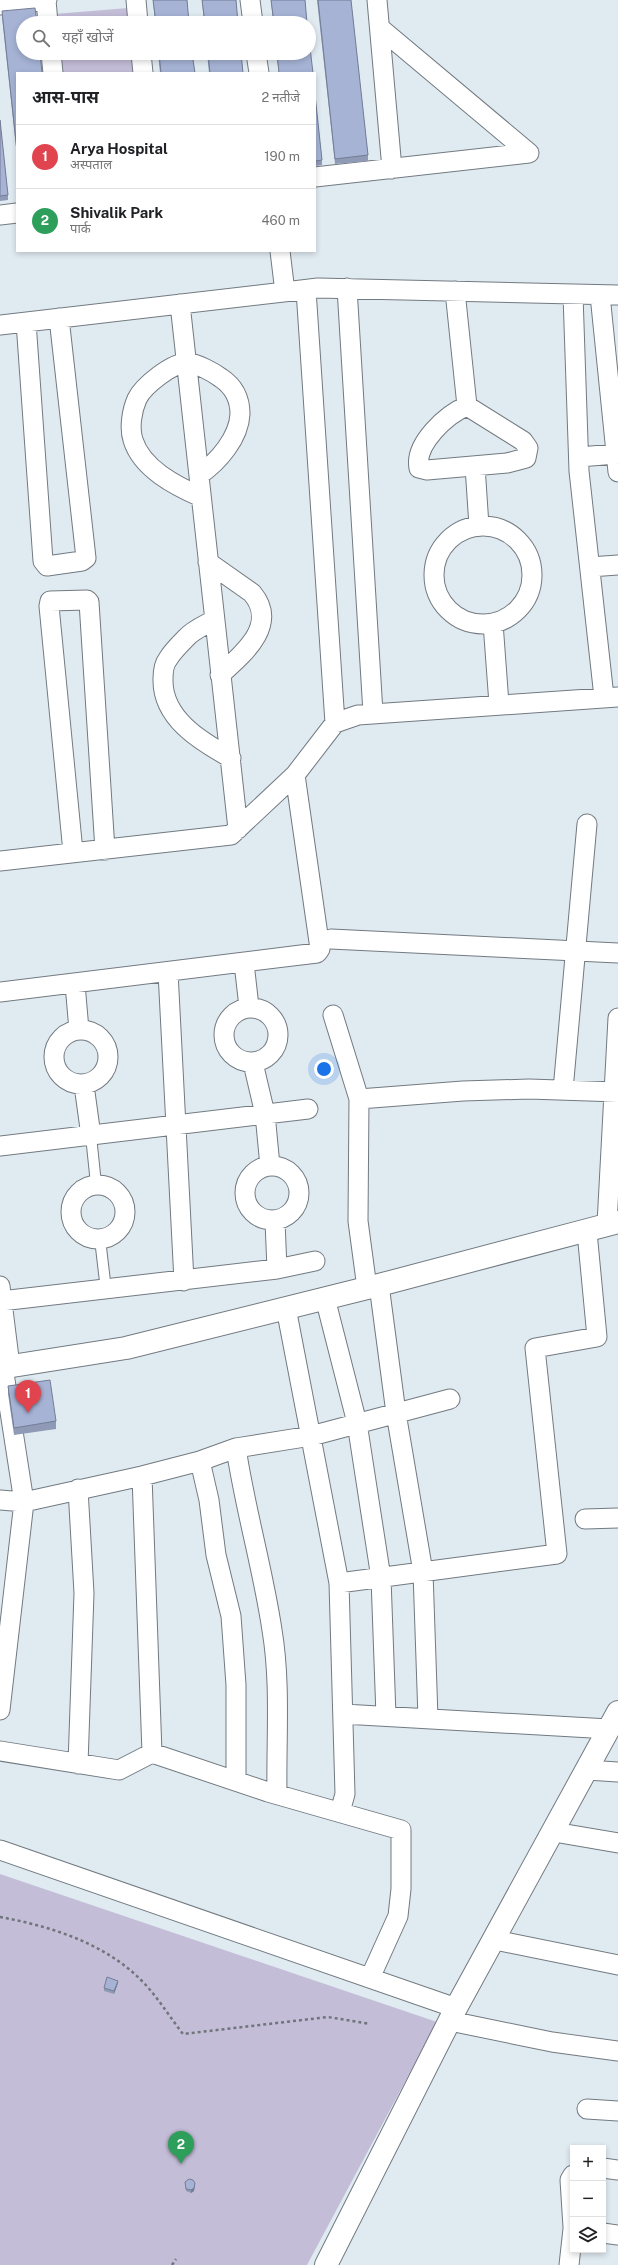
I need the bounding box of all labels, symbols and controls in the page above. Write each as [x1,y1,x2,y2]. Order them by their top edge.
search box [16,16,316,60]
icon: search [30,27,52,49]
text: यहाँ खोजें [62,28,113,45]
text: आस-पास [32,87,99,107]
text: 2 नतीजे [261,90,300,105]
text: Arya Hospital [70,140,168,157]
text: 1 [42,149,48,164]
text: 190 m [264,149,300,164]
text: अस्पताल [70,157,112,172]
text: Shivalik Park [70,204,163,221]
text: 2 [41,213,49,228]
text: 460 m [261,213,300,228]
text: पार्क [70,221,91,236]
your location [314,1059,334,1079]
pin: 1 [15,1380,41,1413]
pin: 2 [168,2131,194,2164]
map controls [570,2145,606,2253]
button: + [570,2145,606,2181]
button: − [570,2181,606,2217]
button: layers [570,2217,606,2253]

